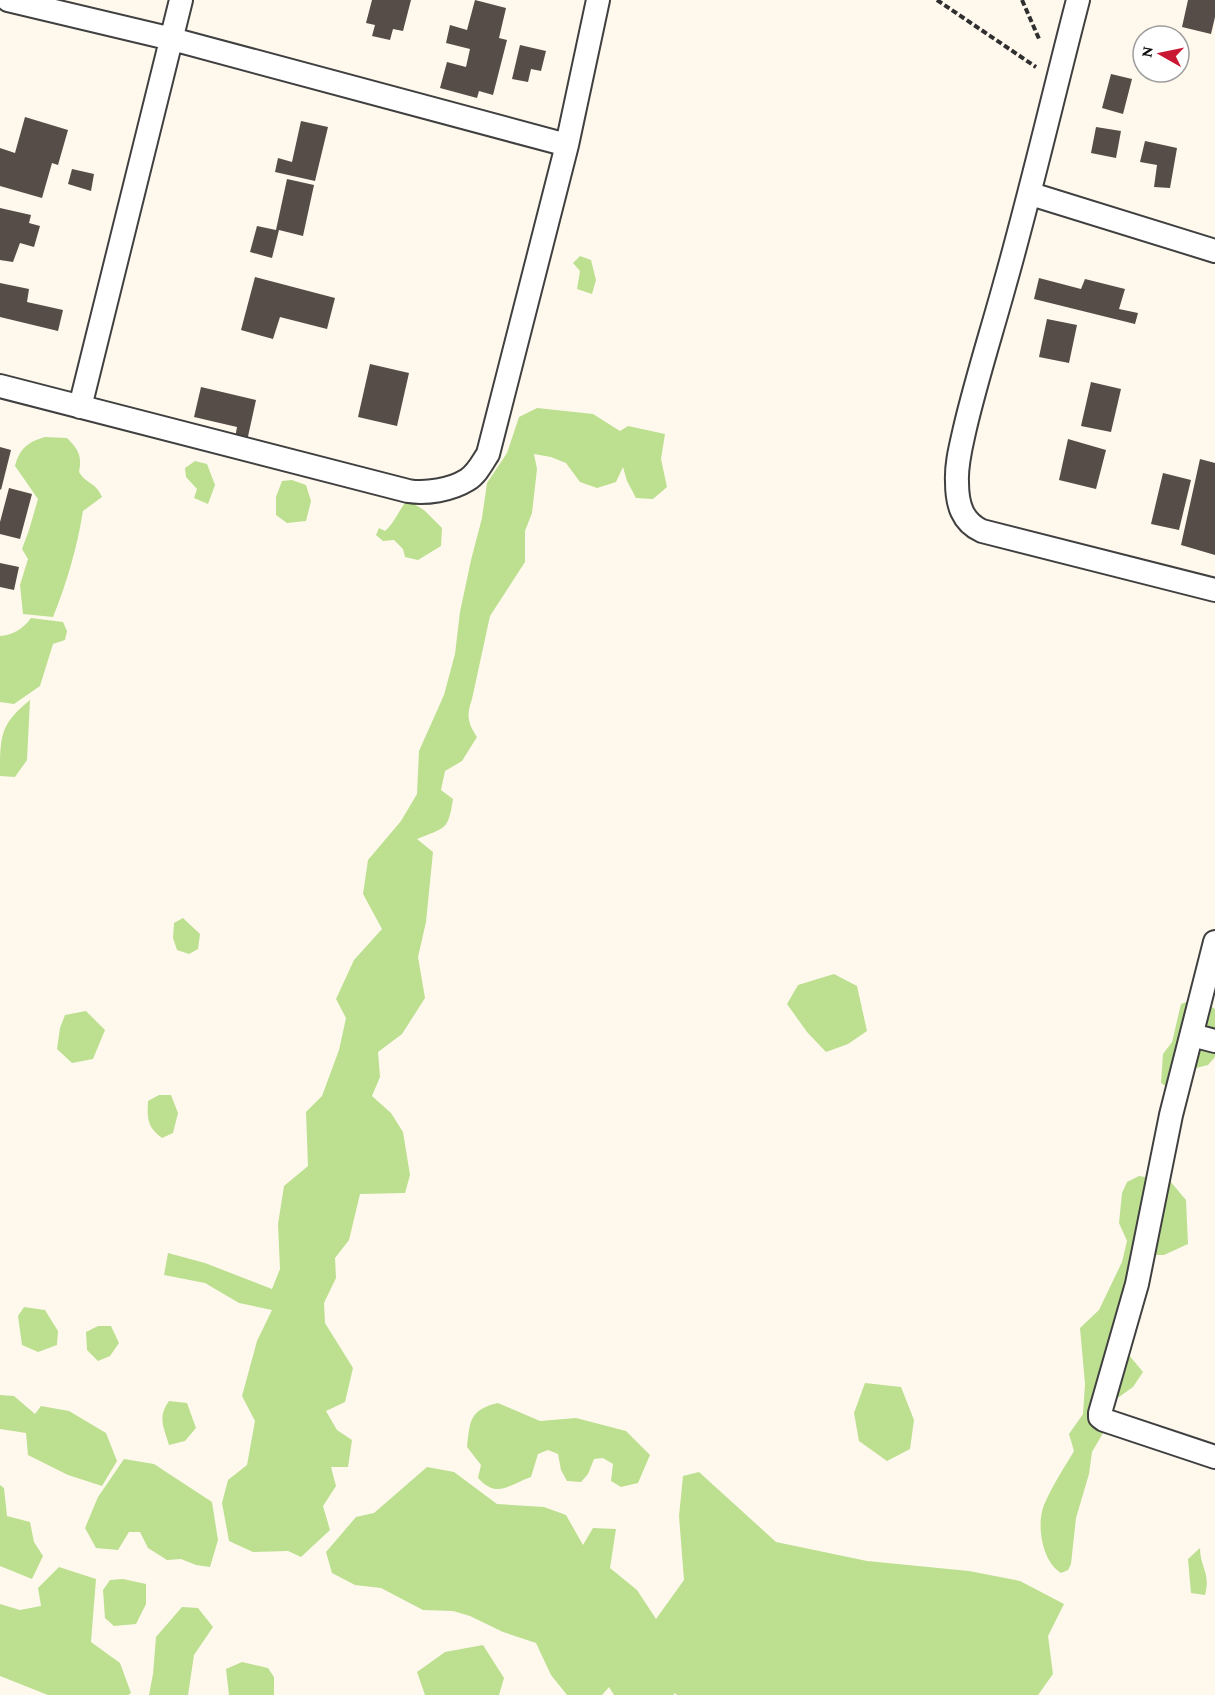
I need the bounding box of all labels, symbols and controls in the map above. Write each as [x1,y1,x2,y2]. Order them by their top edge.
north arrow [1131,24,1191,84]
text: N [1137,45,1156,58]

